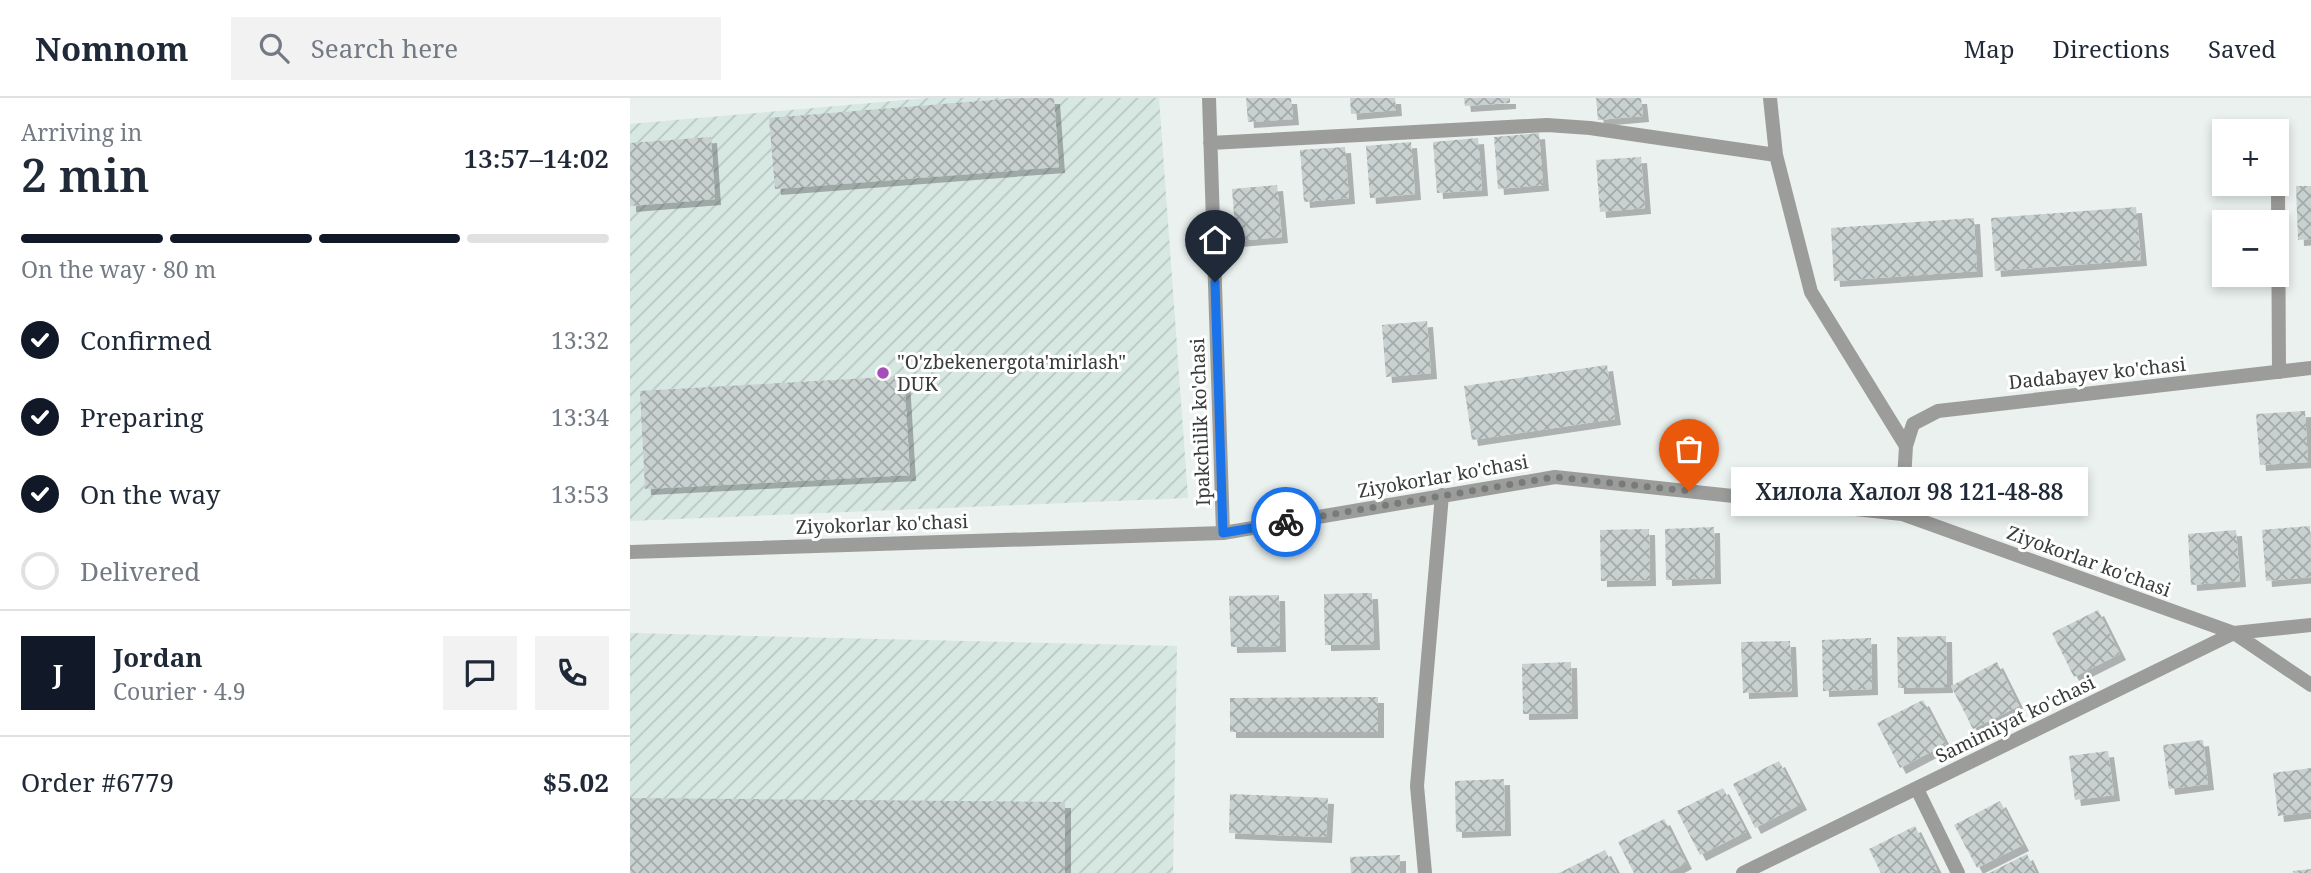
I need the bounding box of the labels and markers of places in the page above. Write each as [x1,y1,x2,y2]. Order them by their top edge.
pin [1185,210,1245,282]
place label: "O'zbekenergota'mirlash" DUK [897,349,1126,397]
marker: "O'zbekenergota'mirlash" DUK [875,365,891,381]
pin [1659,419,1719,491]
callout: Хилола Халол 98 121-48-88 [1731,466,2088,516]

